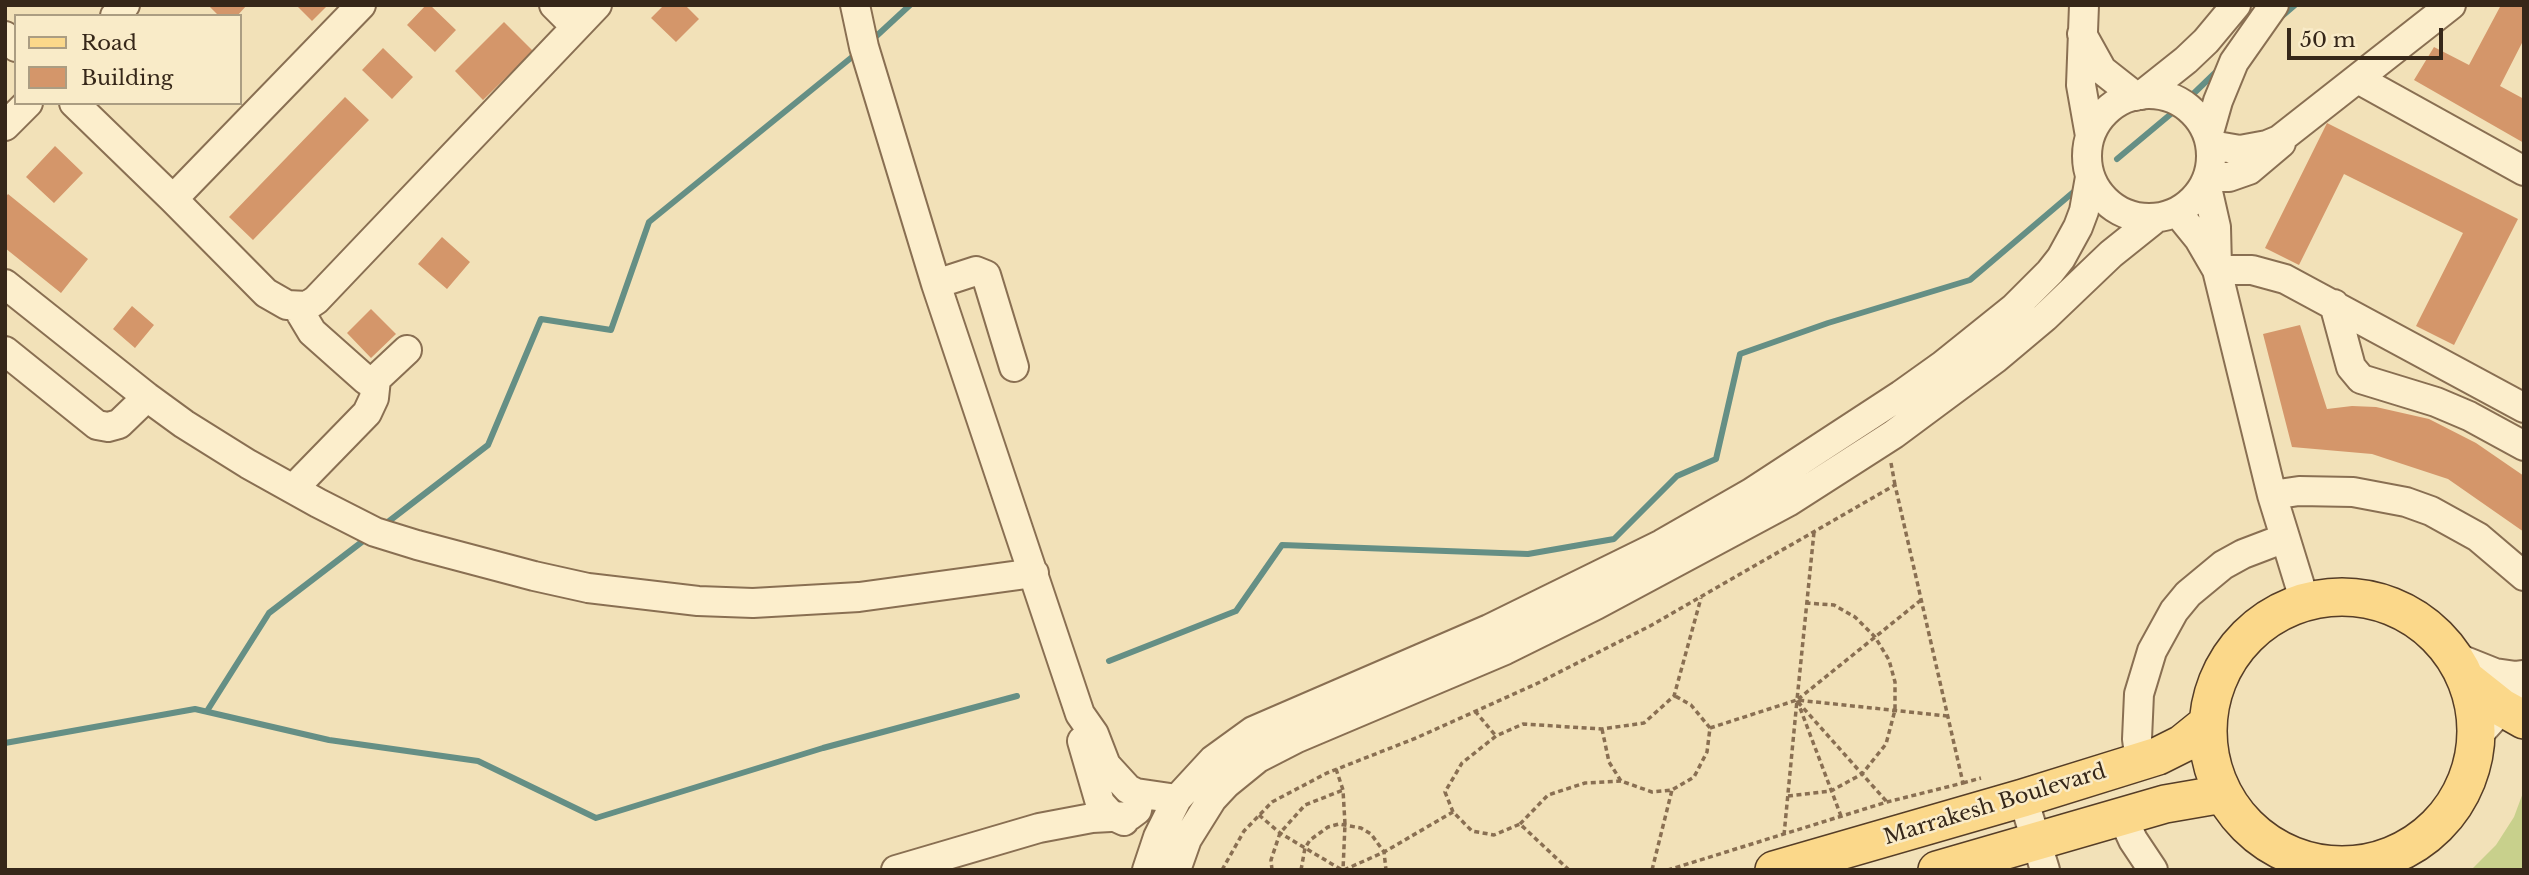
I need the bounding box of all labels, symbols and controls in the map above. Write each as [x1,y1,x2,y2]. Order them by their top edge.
legend [14,14,242,105]
scale bar [2291,14,2447,58]
text: 50 m [2300,27,2355,53]
text: Road [81,30,137,56]
text: Building [81,65,173,91]
street label: Marrakesh Boulevard [1881,759,2109,851]

